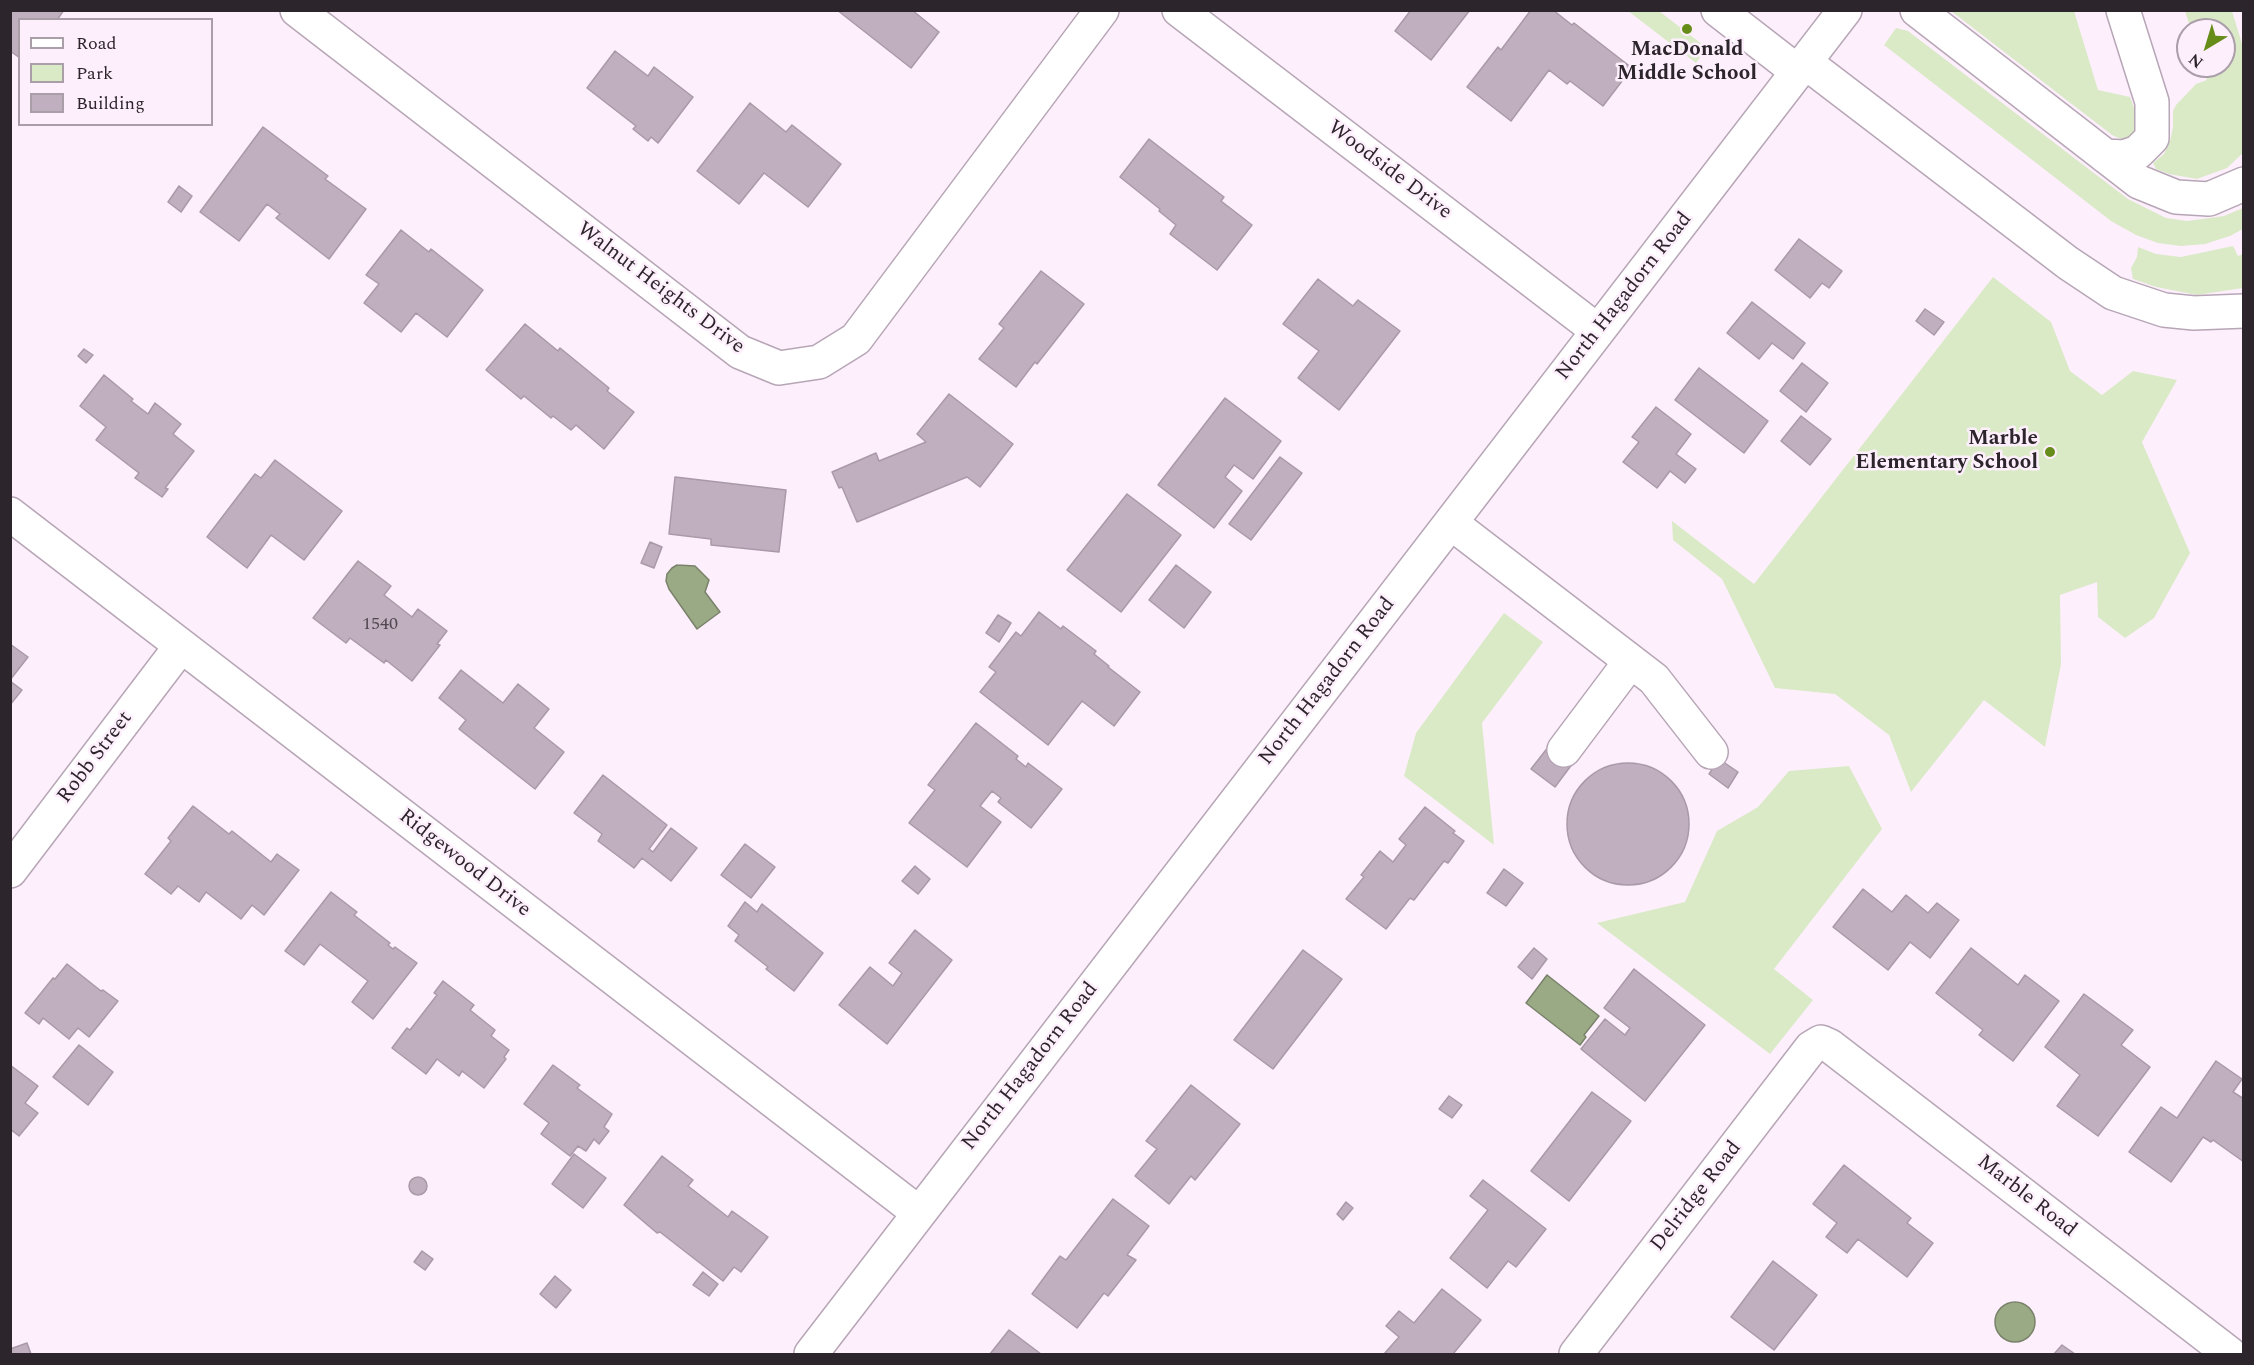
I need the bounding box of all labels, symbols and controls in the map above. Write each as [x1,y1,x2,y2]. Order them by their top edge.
legend [18,18,213,126]
north arrow [2176,18,2236,78]
marker: MacDonald Middle School [1680,22,1694,36]
text: Road [76,30,117,57]
place label: MacDonald Middle School [1617,38,1757,88]
text: N [2184,47,2209,74]
text: Park [76,60,113,87]
text: Building [76,90,145,117]
street label: Woodside Drive [1322,116,1456,226]
street label: North Hagadorn Road [1552,208,1698,386]
street label: Walnut Heights Drive [571,218,749,360]
place label: Marble Elementary School [1855,427,2038,477]
marker: Marble Elementary School [2043,445,2057,459]
street label: North Hagadorn Road [1255,593,1401,771]
house number: 1540 [362,614,398,636]
street label: Robb Street [53,707,139,809]
street label: Ridgewood Drive [393,805,535,923]
street label: North Hagadorn Road [958,978,1104,1156]
street label: Delridge Road [1646,1137,1748,1257]
street label: Marble Road [1971,1150,2081,1244]

